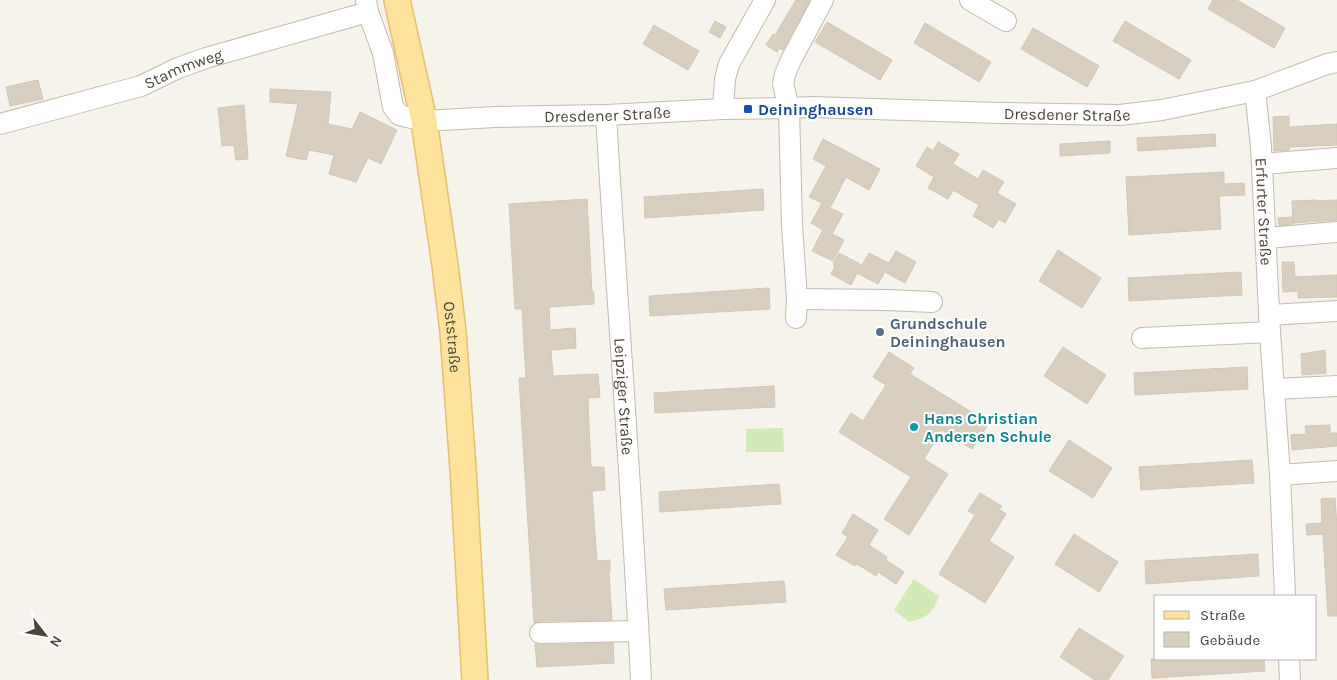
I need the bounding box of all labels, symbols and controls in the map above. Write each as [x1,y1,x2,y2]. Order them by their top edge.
street label: Stammweg [141,44,225,93]
place label: Deininghausen [758,100,873,119]
street label: Dresdener Straße [544,102,671,126]
marker: Deininghausen [742,103,754,115]
street label: Dresdener Straße [1004,104,1131,125]
street label: Erfurter Straße [1252,157,1276,266]
street label: Oststraße [440,300,465,374]
place label: Grundschule Deininghausen [890,314,1005,351]
marker: Grundschule Deininghausen [874,326,886,338]
street label: Leipziger Straße [611,337,638,456]
place label: Hans Christian Andersen Schule [924,409,1052,446]
marker: Hans Christian Andersen Schule [908,421,920,433]
legend [1154,595,1317,660]
text: Straße [1200,606,1245,624]
north arrow [20,610,70,660]
text: Gebäude [1200,631,1260,649]
text: N [46,633,66,650]

